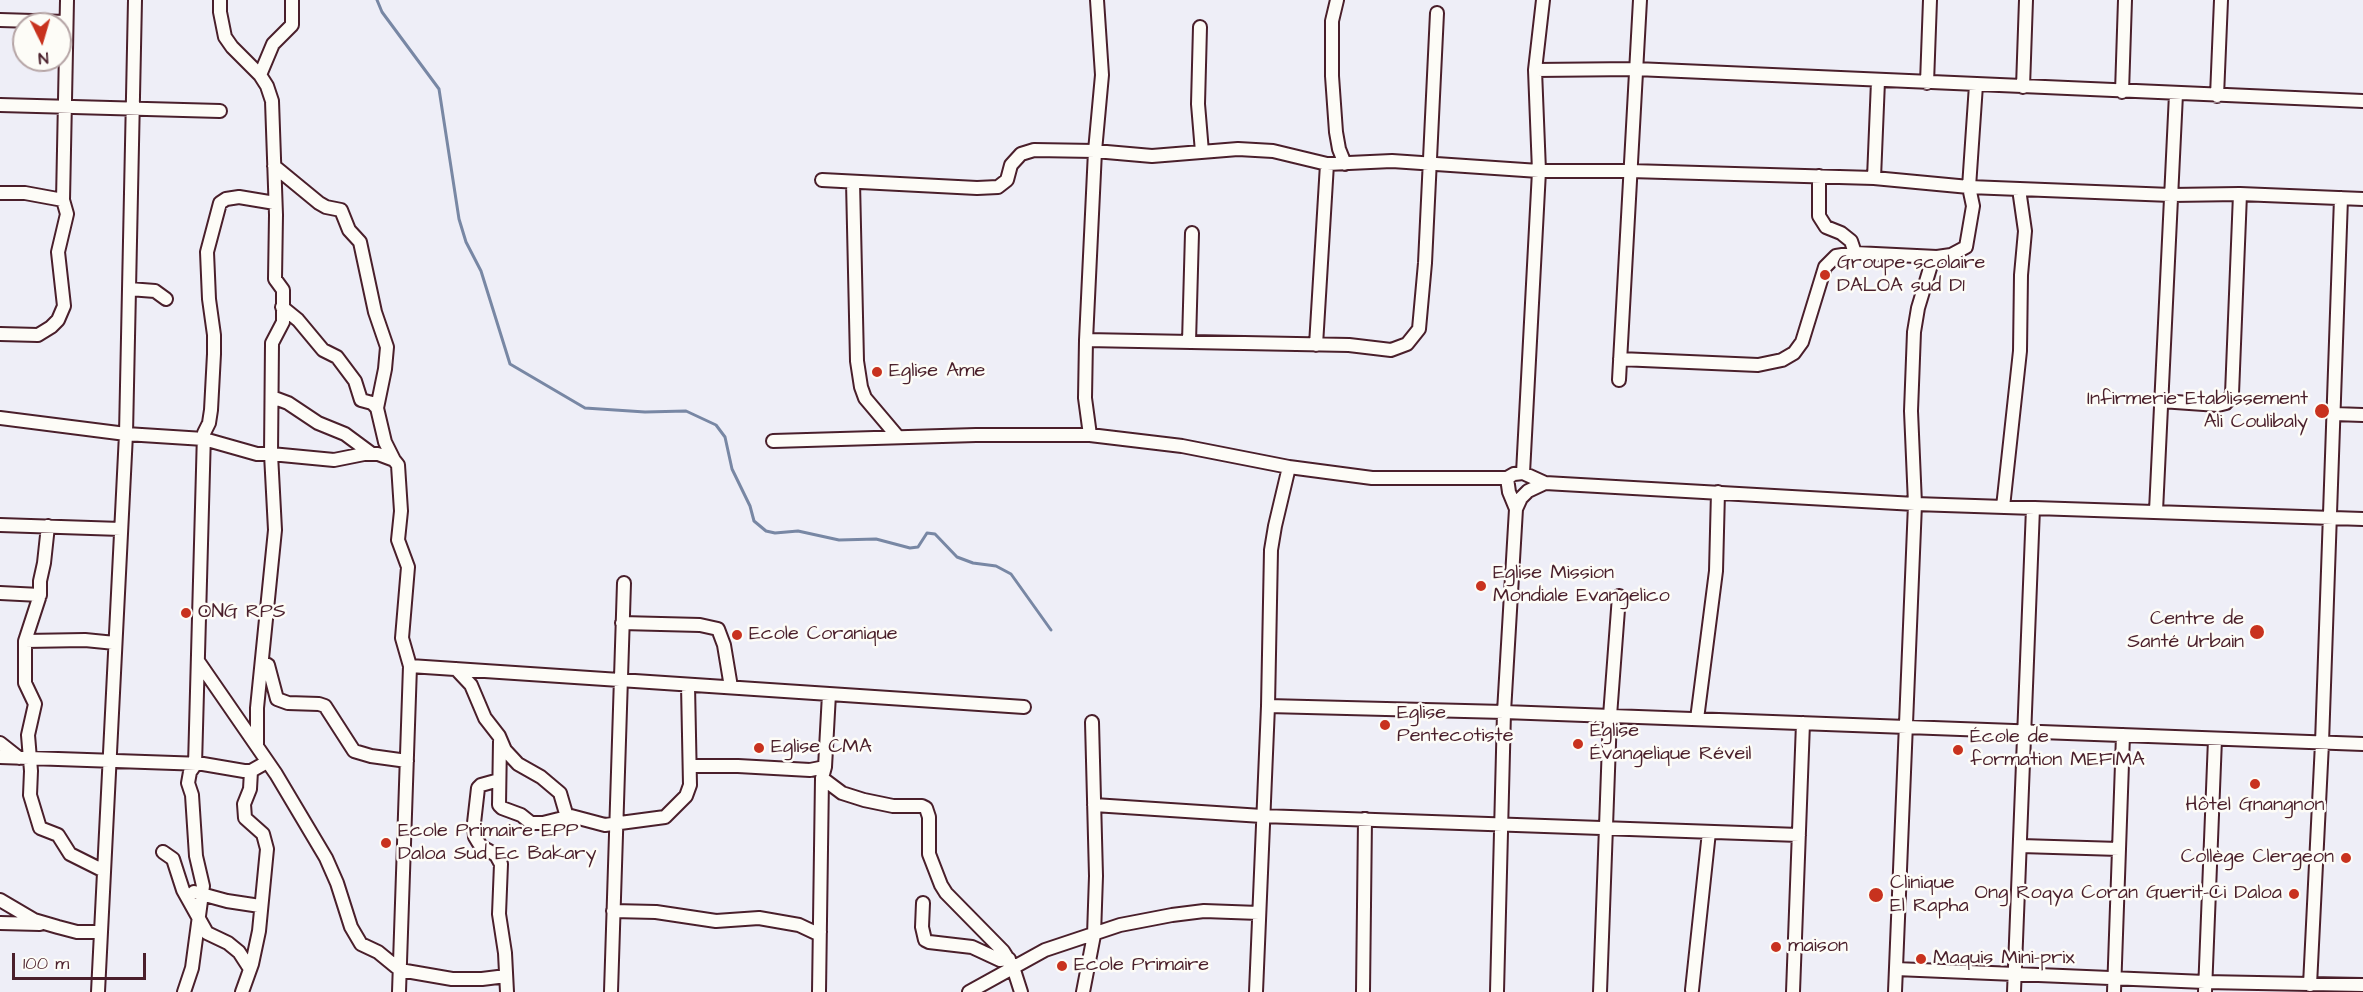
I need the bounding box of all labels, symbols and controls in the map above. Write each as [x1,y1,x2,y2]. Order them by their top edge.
north arrow [12,12,72,72]
text: N [37,47,49,69]
place label: Groupe scolaire DALOA sud D1 [1837,252,1985,299]
marker: Groupe scolaire DALOA sud D1 [1818,268,1832,282]
place label: Eglise Ame [889,360,985,384]
marker: Eglise Ame [870,365,884,379]
place label: Infirmerie Etablissement Ali Coulibaly [2087,388,2308,435]
marker: Infirmerie Etablissement Ali Coulibaly [2313,402,2331,420]
place label: Eglise Mission Mondiale Evangelico [1493,562,1670,609]
marker: Eglise Mission Mondiale Evangelico [1474,579,1488,593]
place label: ONG RPS [198,601,286,625]
marker: ONG RPS [179,606,193,620]
place label: Centre de Santé Urbain [2127,608,2244,655]
place label: Ecole Coranique [749,623,898,647]
marker: Centre de Santé Urbain [2248,623,2266,641]
marker: Ecole Coranique [730,628,744,642]
place label: Eglise Pentecotiste [1397,702,1513,749]
marker: Eglise Pentecotiste [1378,718,1392,732]
place label: Église Évangelique Réveil [1590,720,1751,767]
place label: École de formation MEFIMA [1970,726,2145,773]
place label: Eglise CMA [771,736,872,760]
marker: Église Évangelique Réveil [1571,737,1585,751]
marker: Eglise CMA [752,741,766,755]
marker: École de formation MEFIMA [1951,743,1965,757]
marker: Hôtel Gnangnon [2248,777,2262,791]
place label: Hôtel Gnangnon [2185,794,2325,818]
place label: Ecole Primaire EPP Daloa Sud Ec Bakary [398,820,596,867]
marker: Ecole Primaire EPP Daloa Sud Ec Bakary [379,836,393,850]
place label: Collège Clergeon [2181,846,2334,870]
marker: Collège Clergeon [2339,851,2353,865]
place label: Clinique El Rapha [1890,872,1969,919]
place label: Ong Roqya Coran Guerit-Ci Daloa [1975,882,2282,906]
marker: Clinique El Rapha [1867,886,1885,904]
marker: Ong Roqya Coran Guerit-Ci Daloa [2287,887,2301,901]
place label: maison [1788,935,1848,959]
marker: maison [1769,940,1783,954]
scale bar [15,941,148,979]
place label: Maquis Mini-prix [1933,947,2075,971]
text: 100 m [23,951,69,976]
marker: Maquis Mini-prix [1914,952,1928,966]
place label: Ecole Primaire [1074,954,1209,978]
marker: Ecole Primaire [1055,959,1069,973]

